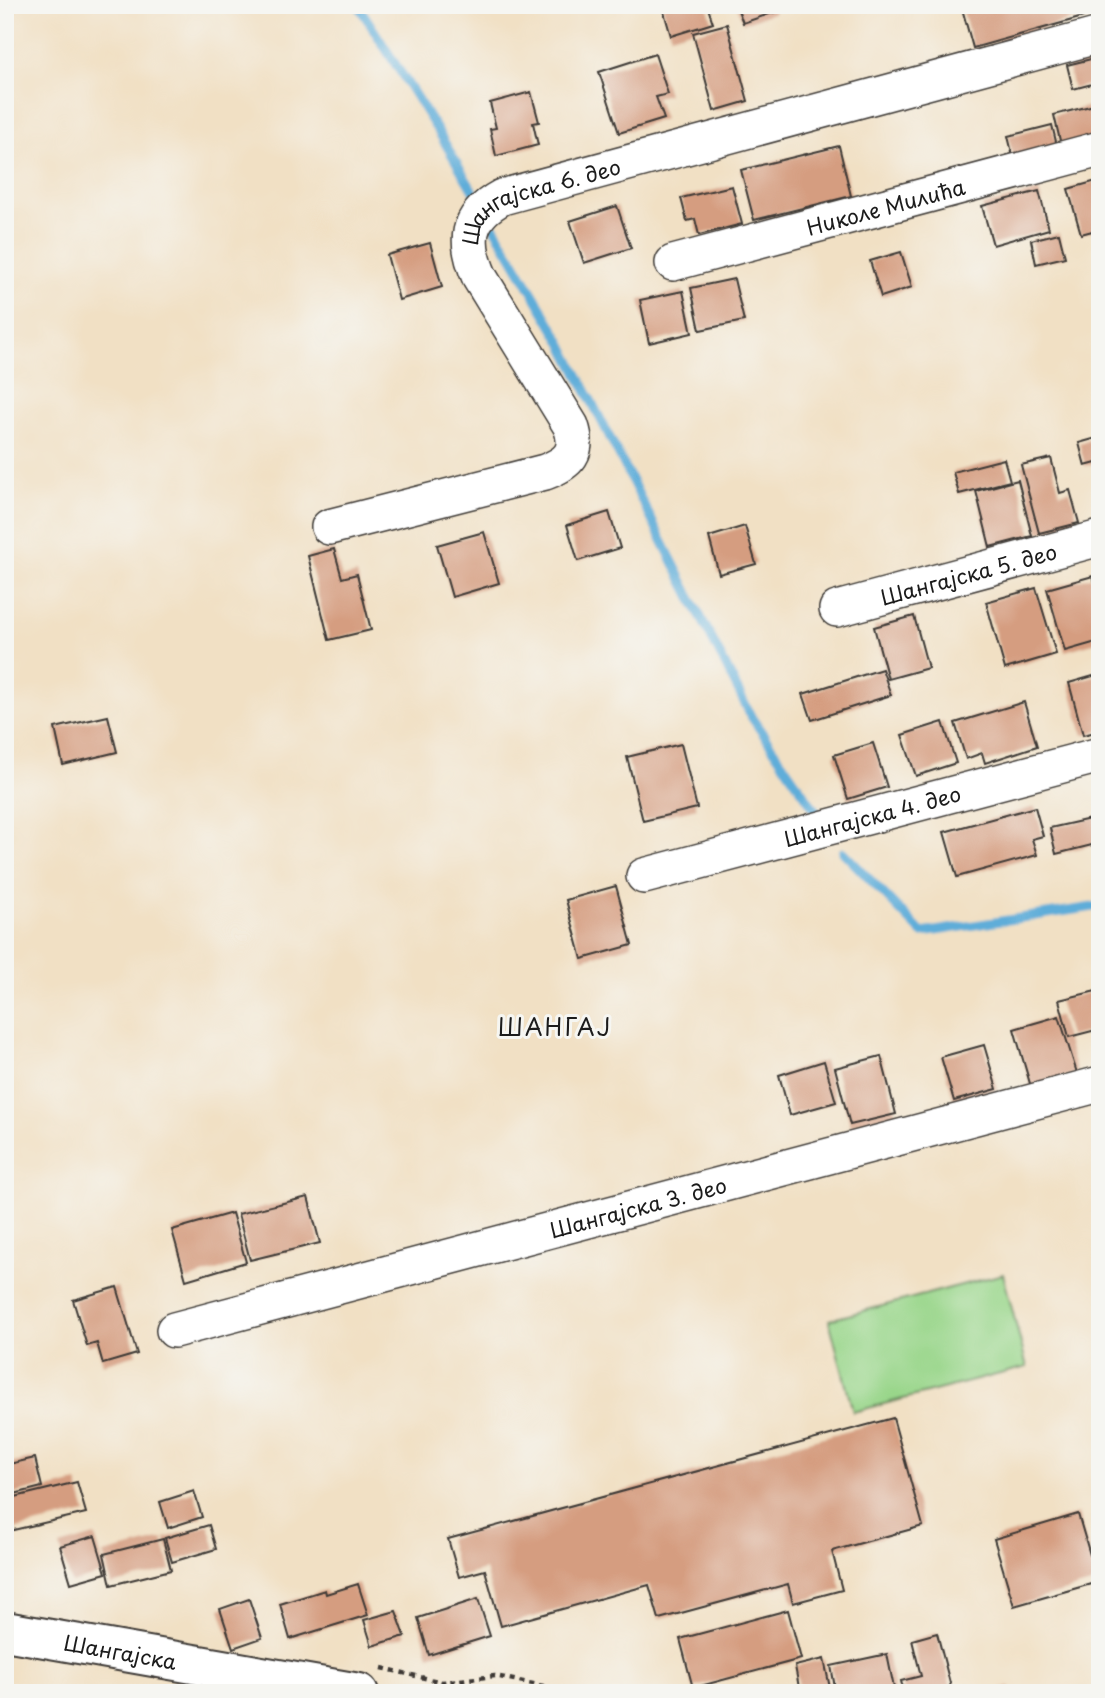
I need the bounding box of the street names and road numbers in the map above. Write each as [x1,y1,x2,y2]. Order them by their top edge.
street label: Шангајска 6. део [453,150,624,247]
street label: Николе Милића [803,170,969,243]
street label: Шангајска 5. део [876,534,1060,613]
street label: Шангајска 4. део [780,777,964,854]
street label: Шангајска 3. део [546,1168,730,1246]
street label: Шангајска [61,1626,179,1677]

